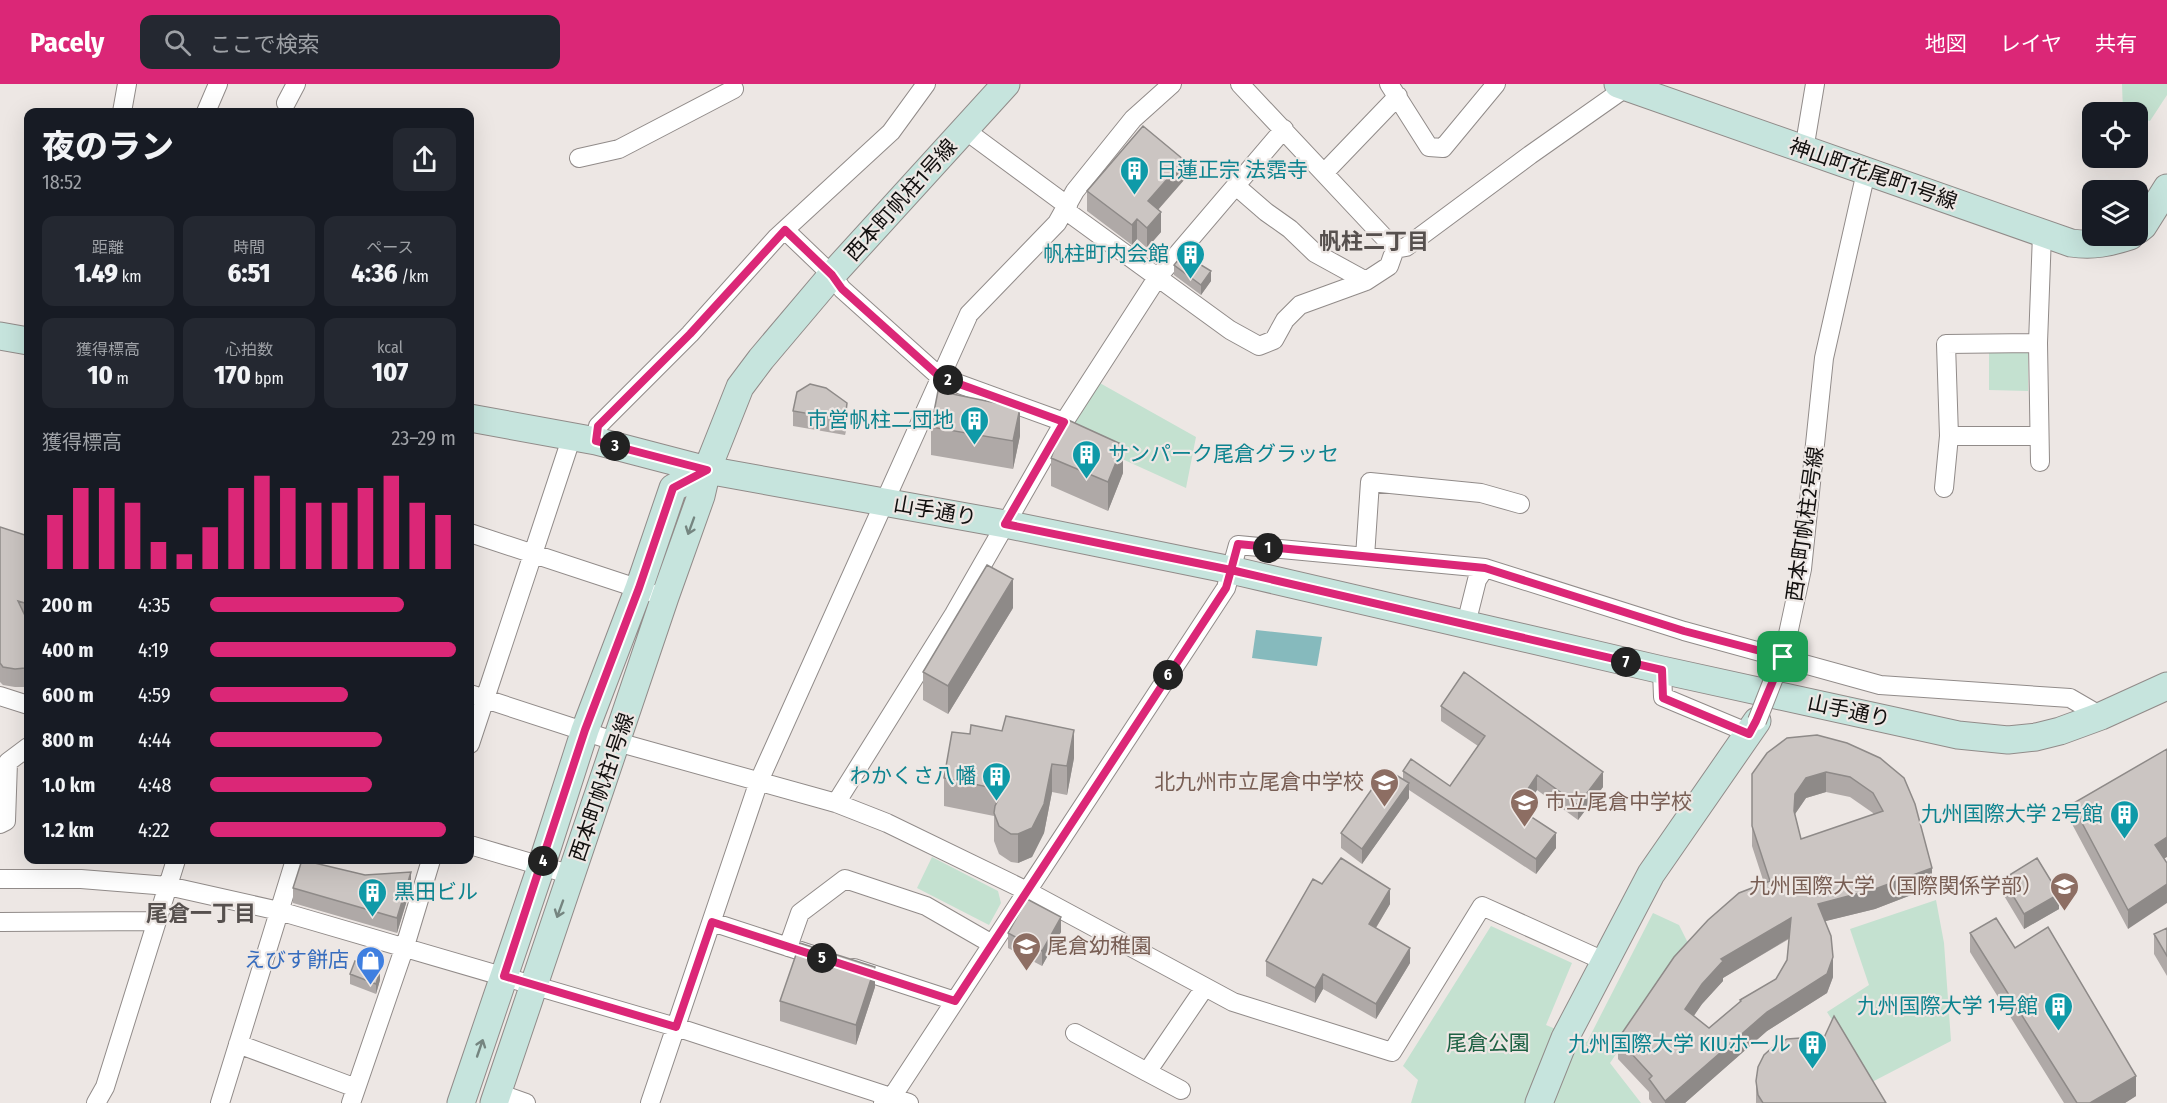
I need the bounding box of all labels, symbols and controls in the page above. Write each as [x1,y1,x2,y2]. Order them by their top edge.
search box [140,15,560,69]
text: Pacely [30,26,104,59]
icon: search [161,26,194,59]
text: ここで検索 [209,31,319,58]
text: 地図 [1925,31,1967,57]
text: レイヤ [2000,31,2062,57]
text: 共有 [2095,31,2137,57]
map controls [2082,102,2148,246]
button: locate [2082,102,2148,168]
text: 夜のラン [42,127,174,167]
button: share [393,128,456,191]
street label: 神山町花尾町1号線 [1785,133,1961,215]
street label: 西本町帆柱1号線 [839,134,963,266]
building icon: 日蓮正宗 法霑寺 [1119,154,1151,196]
place label: 日蓮正宗 法霑寺 [1156,157,1308,183]
text: 18:52 [42,170,82,194]
button: layers [2082,180,2148,246]
district label: 帆柱二丁目 [1319,228,1429,255]
text: 距離 [92,238,124,257]
text: 時間 [233,238,265,257]
text: ペース [366,238,414,257]
building icon: 帆柱町内会館 [1174,238,1206,280]
place label: 帆柱町内会館 [1043,241,1169,267]
text: 1.49 [74,258,118,289]
text: 6:51 [228,258,270,289]
text: 4:36 [351,258,398,289]
text: km [118,267,142,286]
text: /km [398,267,429,286]
text: kcal [377,338,403,357]
text: 獲得標高 [76,340,140,359]
text: 心拍数 [225,340,273,359]
text: 107 [372,357,408,388]
text: 10 [87,360,113,391]
text: 170 [214,360,251,391]
pin: 2 [933,365,963,395]
text: m [113,369,129,388]
text: bpm [251,369,284,388]
text: 2 [944,370,952,389]
building icon: 市営帆柱二団地 [959,404,991,446]
place label: 市営帆柱二団地 [807,407,954,433]
text: 23–29 m [391,426,456,450]
text: 獲得標高 [42,430,122,454]
pin: 3 [600,431,630,461]
text: 3 [611,436,619,455]
building icon: サンパーク尾倉グラッセ [1071,438,1103,480]
place label: サンパーク尾倉グラッセ [1108,441,1339,467]
street label: 西本町帆柱2号線 [1781,445,1829,603]
street label: 山手通り [891,491,979,531]
one-way arrow [684,516,695,535]
pin: 1 [1253,533,1283,563]
text: 1 [1265,538,1271,557]
text: 200 m [42,593,93,617]
text: 4:35 [138,593,170,617]
pin [1757,631,1808,682]
text: 400 m [42,638,94,662]
text: 4:19 [138,638,169,662]
icon: arrive [1766,640,1799,673]
pin: 7 [1611,647,1641,677]
text: 7 [1623,652,1629,671]
pin: 6 [1153,660,1183,690]
text: 6 [1164,665,1172,684]
text: 600 m [42,683,94,707]
text: 4:59 [138,683,171,707]
street label: 山手通り [1805,690,1893,732]
street label: 西本町帆柱1号線 [564,709,640,865]
text: 800 m [42,728,94,752]
text: 4:44 [138,728,171,752]
building icon: わかくさ八幡 [981,760,1013,802]
place label: わかくさ八幡 [850,763,976,789]
school or university icon: 北九州市立尾倉中学校 [1369,766,1401,808]
place label: 北九州市立尾倉中学校 [1154,769,1364,795]
text: 1.0 km [42,773,95,797]
text: 4:48 [138,773,172,797]
school or university icon: 市立尾倉中学校 [1508,786,1540,828]
place label: 市立尾倉中学校 [1545,789,1692,815]
building icon: 九州国際大学 2号館 [2108,798,2140,840]
place label: 九州国際大学 2号館 [1921,801,2103,827]
text: 1.2 km [42,818,94,842]
text: 4:22 [138,818,170,842]
pin: 4 [528,846,558,876]
text: 4 [539,851,547,870]
school or university icon: 九州国際大学（国際関係学部） [2048,870,2080,912]
place label: 九州国際大学（国際関係学部） [1749,873,2043,899]
building icon: 黒田ビル [357,876,389,918]
place label: 黒田ビル [394,879,478,905]
one-way arrow [553,899,564,918]
district label: 尾倉一丁目 [146,900,256,927]
school or university icon: 尾倉幼稚園 [1010,930,1042,972]
place label: 尾倉幼稚園 [1047,933,1152,959]
pin: 5 [807,943,837,973]
shop icon: えびす餅店 [354,944,386,986]
place label: えびす餅店 [244,947,349,973]
text: 5 [818,948,826,967]
building icon: 九州国際大学 1号館 [2043,990,2075,1032]
place label: 九州国際大学 1号館 [1857,993,2038,1019]
building icon: 九州国際大学 KIUホール [1796,1028,1828,1070]
park label: 尾倉公園 [1446,1030,1530,1056]
place label: 九州国際大学 KIUホール [1568,1031,1791,1057]
one-way arrow [475,1039,486,1058]

